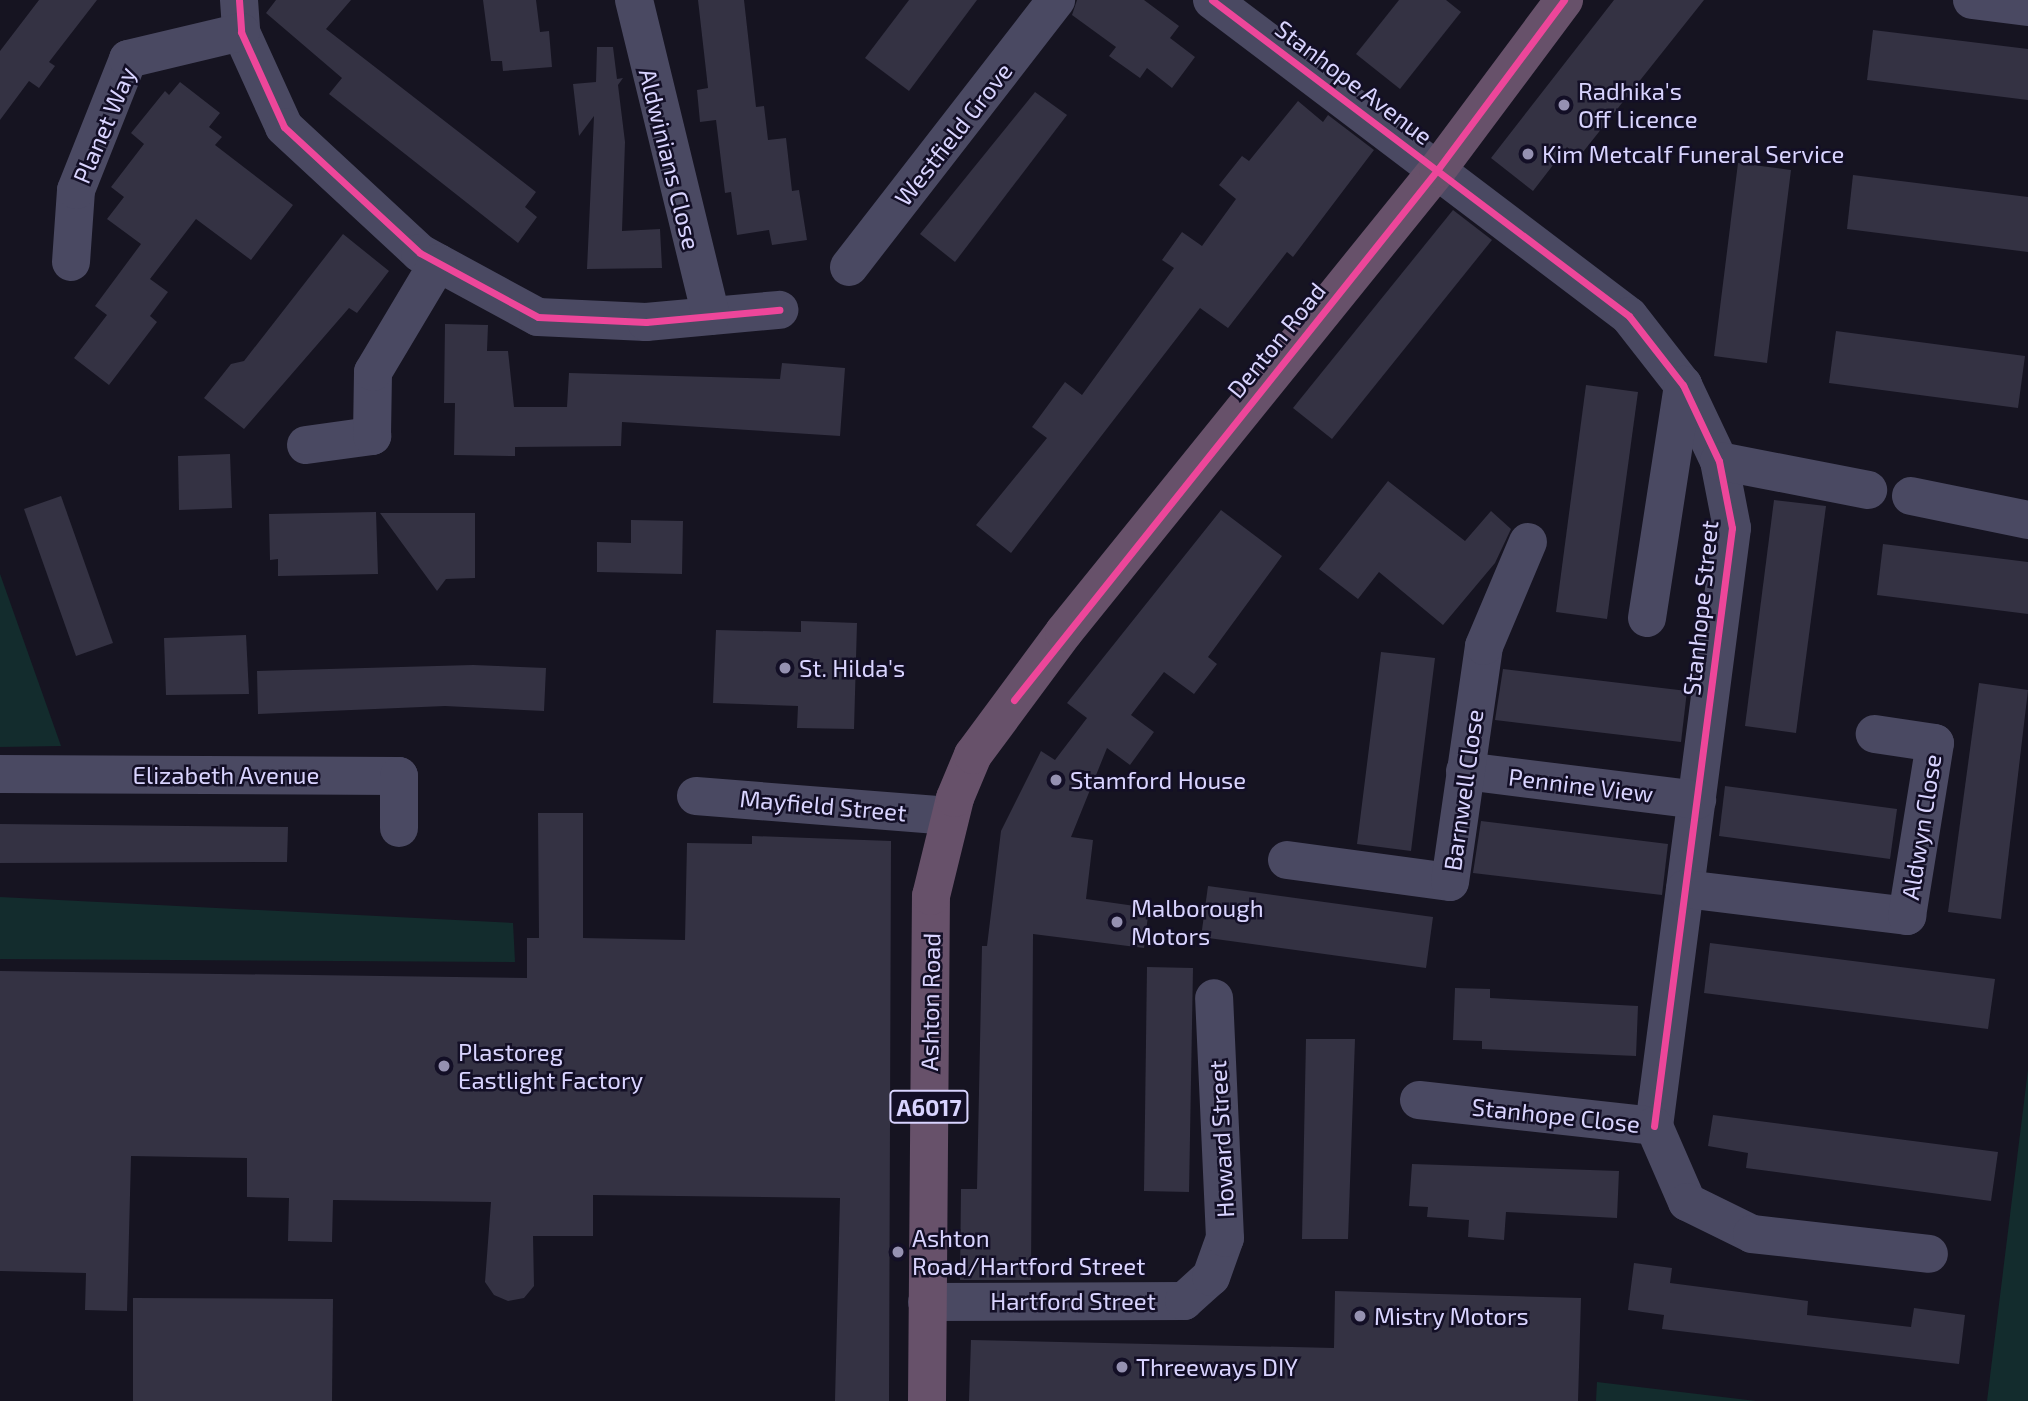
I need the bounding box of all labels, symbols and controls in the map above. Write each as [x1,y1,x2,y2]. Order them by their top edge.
street label: Stanhope Avenue [1270,13,1438,151]
street label: Westfield Grove [888,57,1018,211]
street label: Planet Way [66,62,142,188]
street label: Aldwinians Close [634,65,706,253]
place label: Radhika's Off Licence [1578,77,1698,133]
marker: Radhika's Off Licence [1556,97,1572,113]
place label: Kim Metcalf Funeral Service [1542,140,1845,168]
marker: Kim Metcalf Funeral Service [1520,146,1536,162]
street label: Denton Road [1221,276,1331,404]
street label: Stanhope Street [1676,519,1724,697]
place label: St. Hilda's [799,654,905,682]
marker: St. Hilda's [777,660,793,676]
street label: Barnwell Close [1437,707,1489,873]
street label: Aldwyn Close [1895,752,1947,902]
street label: Elizabeth Avenue [132,761,320,789]
street label: Pennine View [1507,762,1655,808]
place label: Stamford House [1070,766,1246,794]
marker: Stamford House [1048,772,1064,788]
street label: Mayfield Street [738,783,908,827]
place label: Malborough Motors [1131,894,1264,950]
marker: Malborough Motors [1109,914,1125,930]
street label: Ashton Road [914,933,946,1071]
place label: Plastoreg Eastlight Factory [458,1038,643,1094]
marker: Plastoreg Eastlight Factory [436,1058,452,1074]
street label: Howard Street [1202,1060,1240,1218]
road number: A6017 [889,1088,969,1126]
street label: Stanhope Close [1471,1092,1641,1138]
place label: Ashton Road/Hartford Street [912,1224,1145,1280]
marker: Ashton Road/Hartford Street [890,1244,906,1260]
street label: Hartford Street [990,1287,1156,1315]
place label: Mistry Motors [1374,1302,1529,1330]
marker: Mistry Motors [1352,1308,1368,1324]
place label: Threeways DIY [1136,1353,1298,1381]
marker: Threeways DIY [1114,1359,1130,1375]

